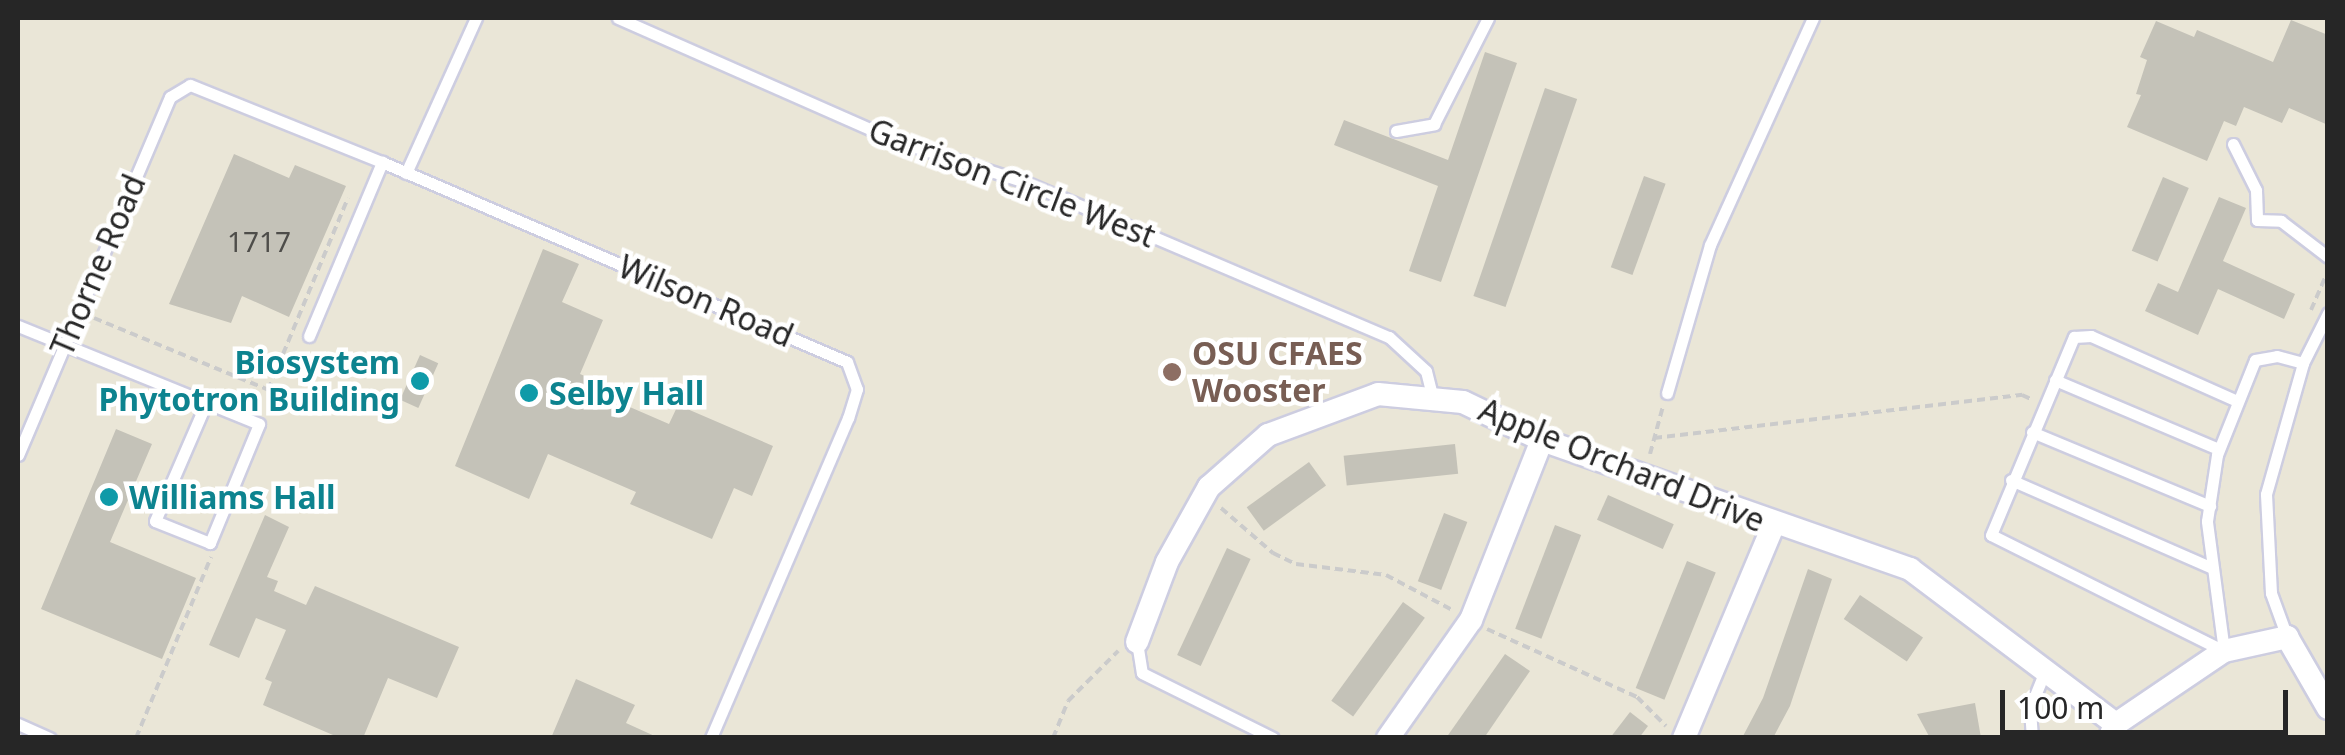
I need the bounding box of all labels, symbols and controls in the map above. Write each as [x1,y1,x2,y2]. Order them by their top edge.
street label: Garrison Circle West [863,111,1161,255]
street label: Thorne Road [43,169,153,361]
house number: 1717 [227,224,291,258]
street label: Wilson Road [613,247,799,355]
place label: OSU CFAES Wooster [1192,335,1363,410]
place label: Biosystem Phytotron Building [98,344,400,419]
marker: OSU CFAES Wooster [1161,361,1183,383]
marker: Biosystem Phytotron Building [409,370,431,392]
place label: Selby Hall [549,374,704,412]
marker: Selby Hall [518,382,540,404]
street label: Apple Orchard Drive [1474,390,1770,540]
place label: Williams Hall [129,478,336,516]
marker: Williams Hall [98,486,120,508]
scale bar [2005,670,2292,732]
text: 100 m [2017,687,2104,728]

